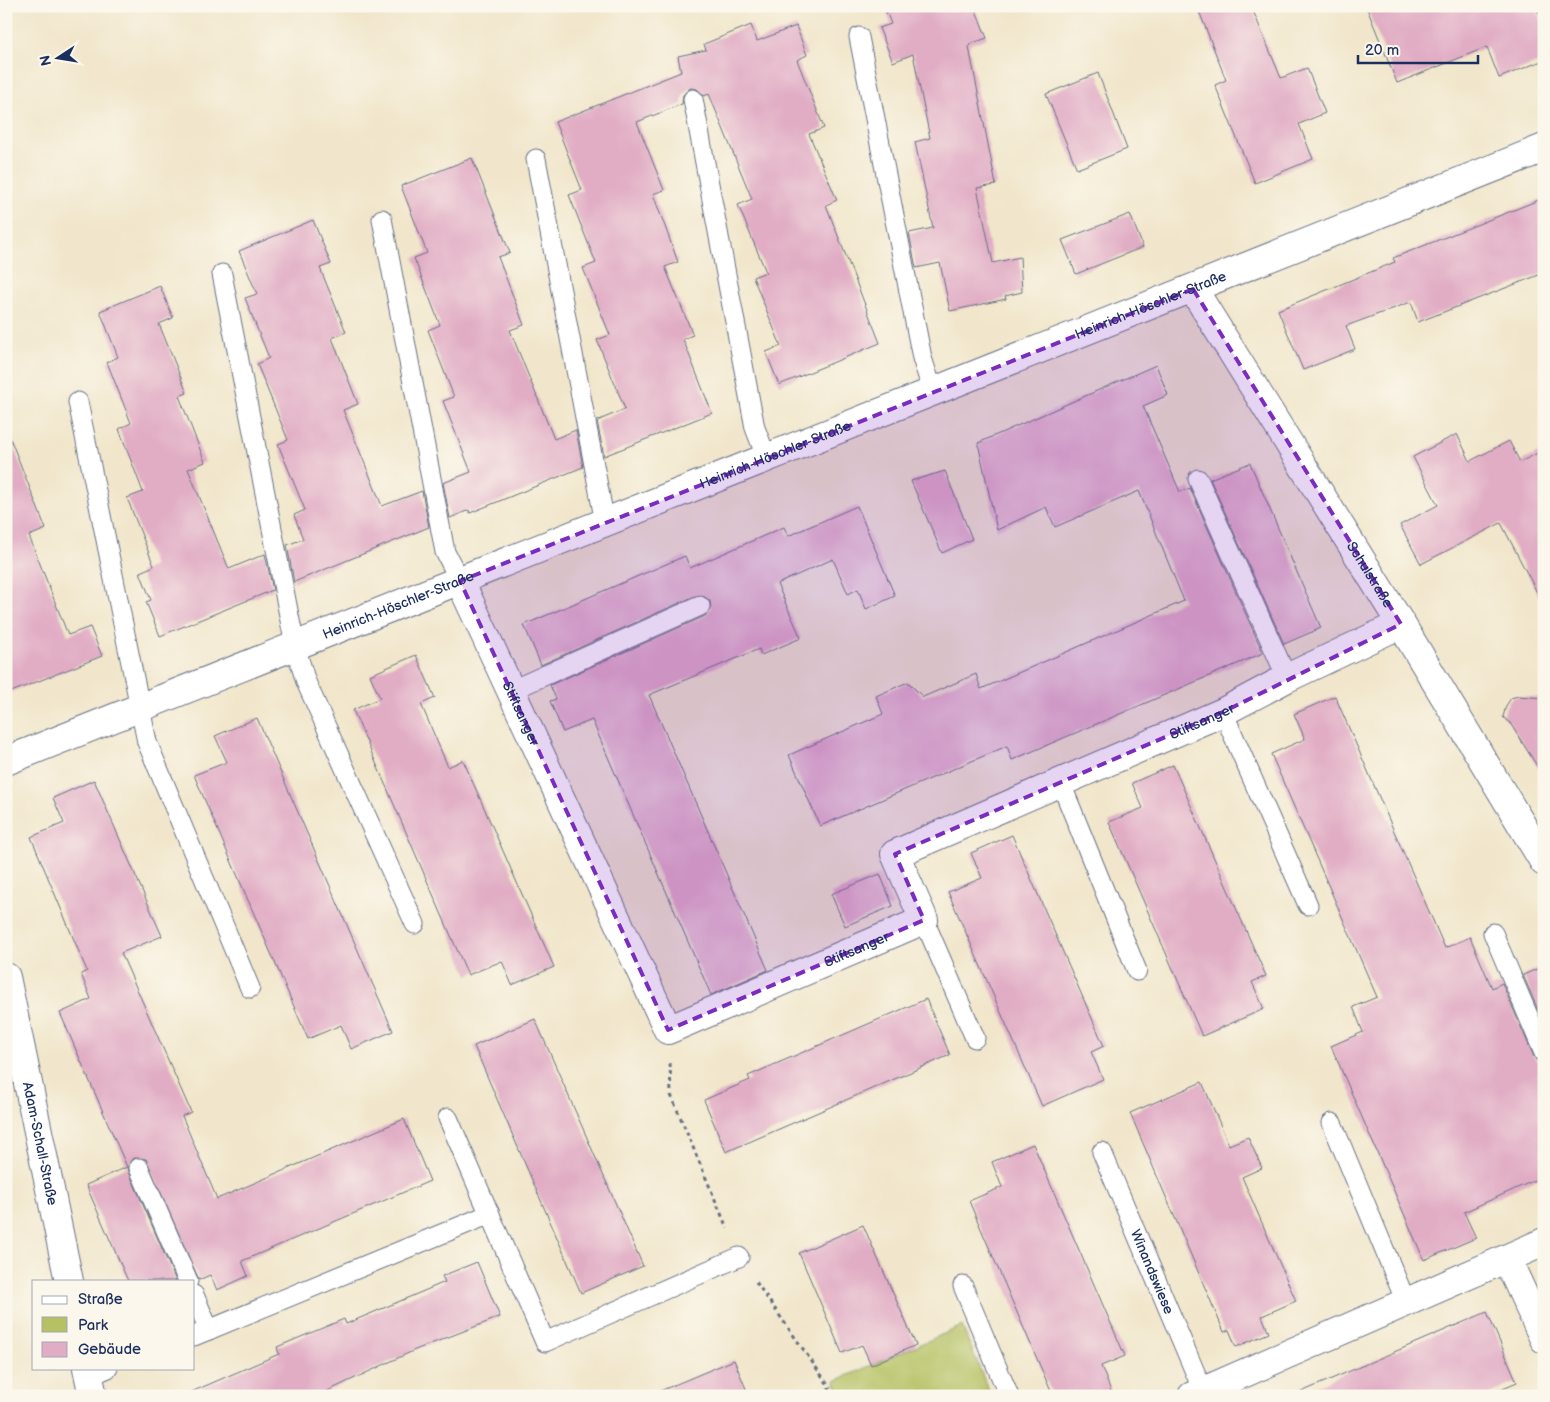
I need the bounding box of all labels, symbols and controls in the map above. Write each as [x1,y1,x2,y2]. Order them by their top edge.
north arrow [32,32,82,82]
scale bar [1358,32,1478,64]
text: 20 m [1365,41,1399,60]
text: N [36,54,55,68]
street label: Heinrich-Höschler-Straße [1073,268,1229,343]
street label: Heinrich-Höschler-Straße [697,417,853,493]
street label: Schulstraße [1343,539,1397,611]
street label: Heinrich-Höschler-Straße [320,567,476,643]
street label: Stiftsanger [499,679,543,749]
street label: Stiftsanger [1167,699,1238,743]
street label: Stiftsanger [822,928,893,971]
street label: Adam-Schall-Straße [19,1080,61,1207]
street label: Winandswiese [1127,1227,1178,1317]
legend [32,1280,195,1370]
text: Straße [78,1290,123,1309]
text: Park [78,1316,109,1335]
text: Gebäude [78,1340,141,1359]

